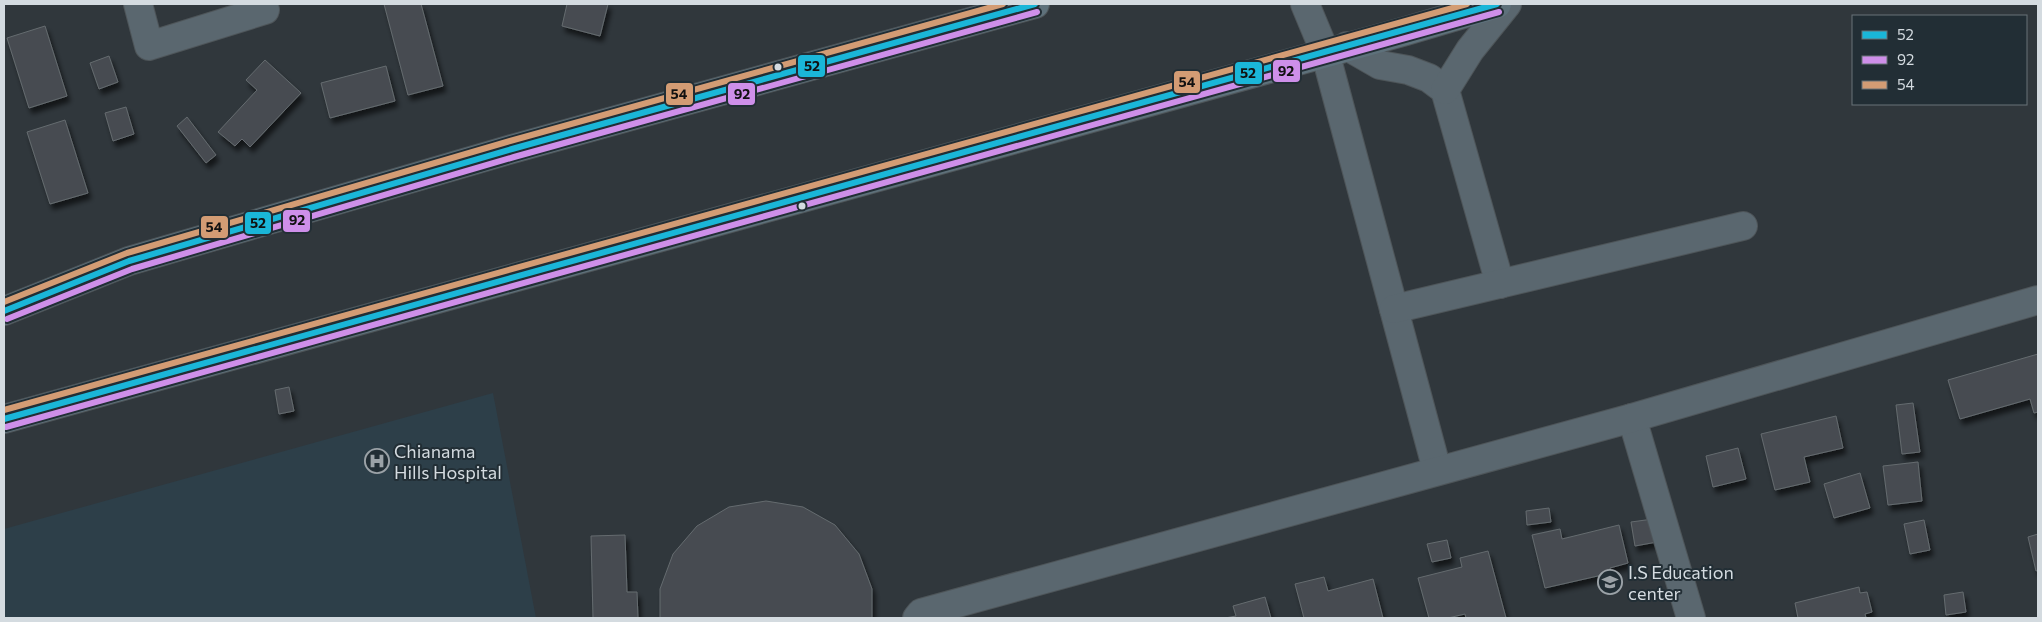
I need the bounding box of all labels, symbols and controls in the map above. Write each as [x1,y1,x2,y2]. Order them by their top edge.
legend [1852,15,2027,105]
text: 52 [1897,25,1914,43]
text: 92 [1897,50,1914,68]
line badge: 52 [797,54,826,78]
text: 52 [804,57,820,74]
line badge: 92 [1272,59,1301,83]
line badge: 52 [1234,61,1263,85]
unlabelled marker [773,62,783,72]
text: 92 [1278,62,1294,79]
text: 52 [1240,64,1256,81]
line badge: 54 [1173,70,1201,94]
text: 54 [1179,73,1196,90]
text: 54 [1897,75,1915,93]
line badge: 54 [665,82,694,106]
line badge: 92 [727,82,756,106]
text: 54 [671,85,688,102]
text: 92 [734,85,750,102]
unlabelled marker [797,201,807,211]
line badge: 92 [282,209,311,233]
line badge: 52 [244,211,272,235]
text: 92 [289,211,305,228]
text: 52 [250,214,266,231]
line badge: 54 [200,215,229,239]
text: 54 [206,218,223,235]
place label: Chianama Hills Hospital [394,440,502,483]
hospital icon: Chianama Hills Hospital [364,448,390,474]
place label: I.S Education center [1628,561,1734,604]
school or university icon: I.S Education center [1597,569,1623,595]

